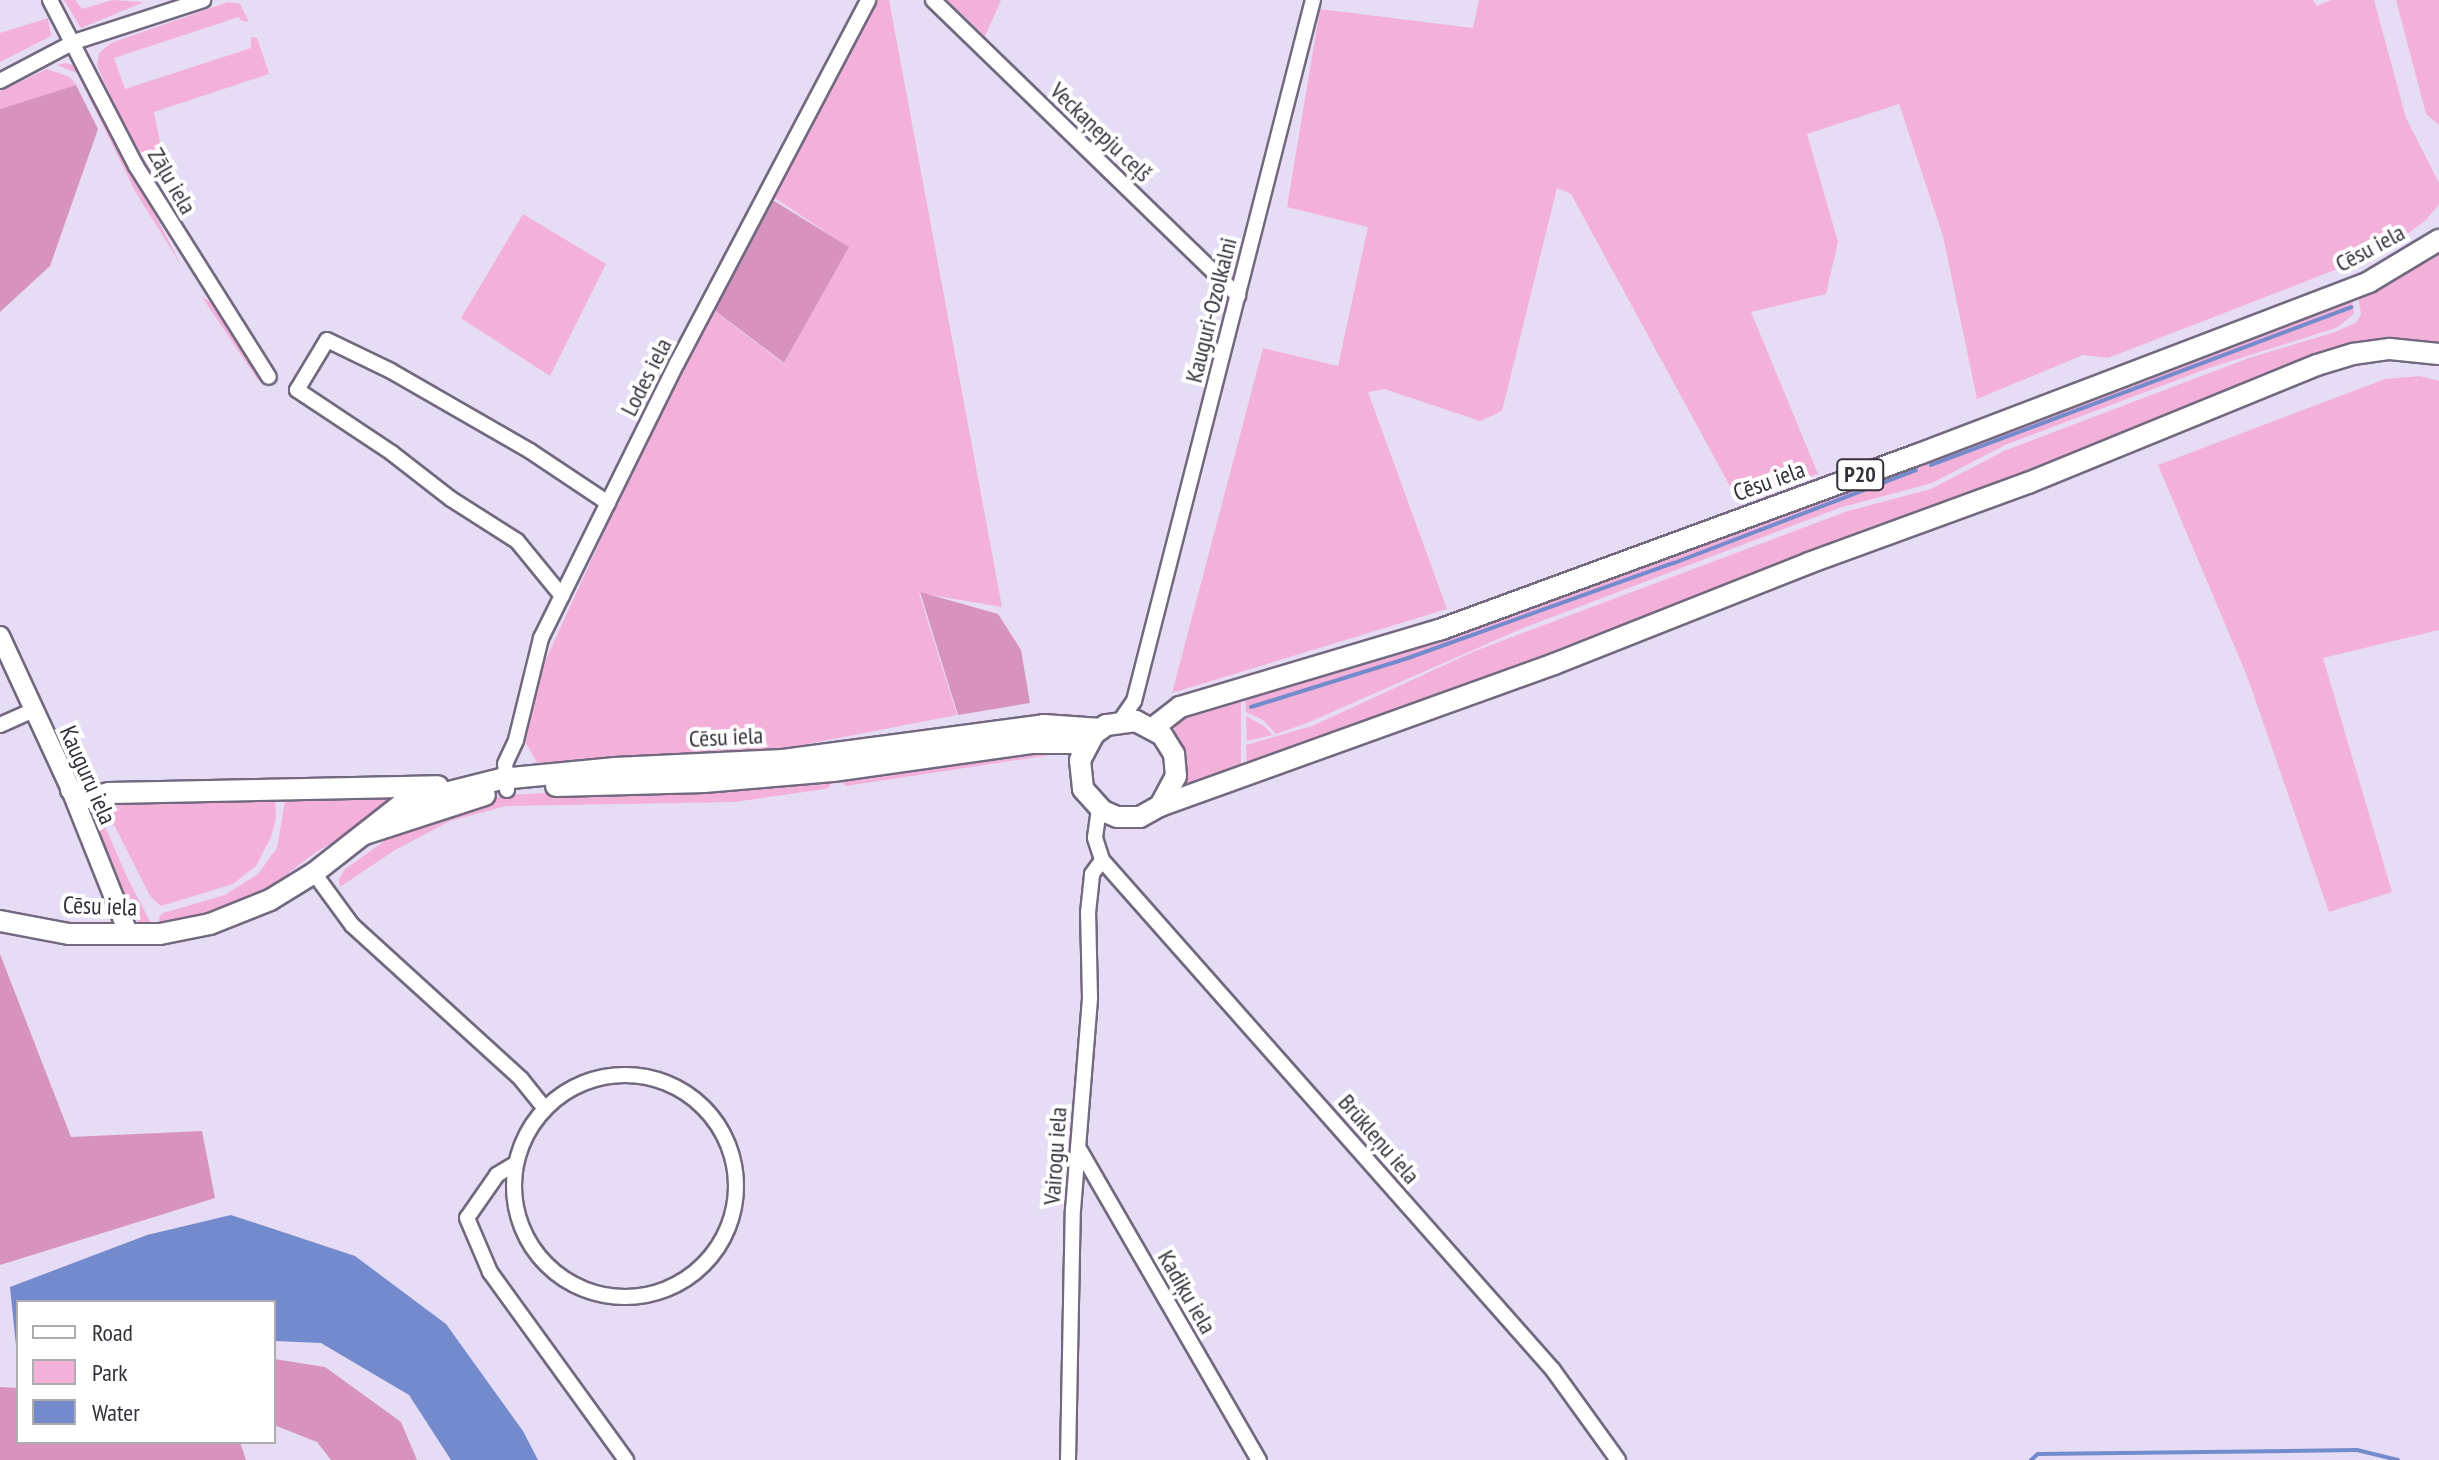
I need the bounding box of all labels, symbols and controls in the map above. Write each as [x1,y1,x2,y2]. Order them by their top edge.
street label: Veckaņepju ceļš [1044,76,1158,188]
street label: Zāļu iela [142,143,202,219]
street label: Cēsu iela [2330,218,2410,278]
street label: Kauguri-Ozolkalni [1179,235,1243,385]
street label: Lodes iela [614,333,678,421]
street label: Cēsu iela [1729,455,1809,507]
road number: P20 [1836,457,1884,493]
street label: Kauguru iela [54,721,122,829]
street label: Cēsu iela [688,721,764,753]
street label: Cēsu iela [62,890,138,922]
street label: Brūkleņu iela [1332,1088,1426,1190]
street label: Vairogu iela [1037,1106,1073,1206]
street label: Kadiķu iela [1152,1245,1222,1339]
legend [16,1300,276,1444]
text: Road [92,1317,133,1348]
text: Park [92,1357,128,1388]
text: Water [92,1397,140,1428]

